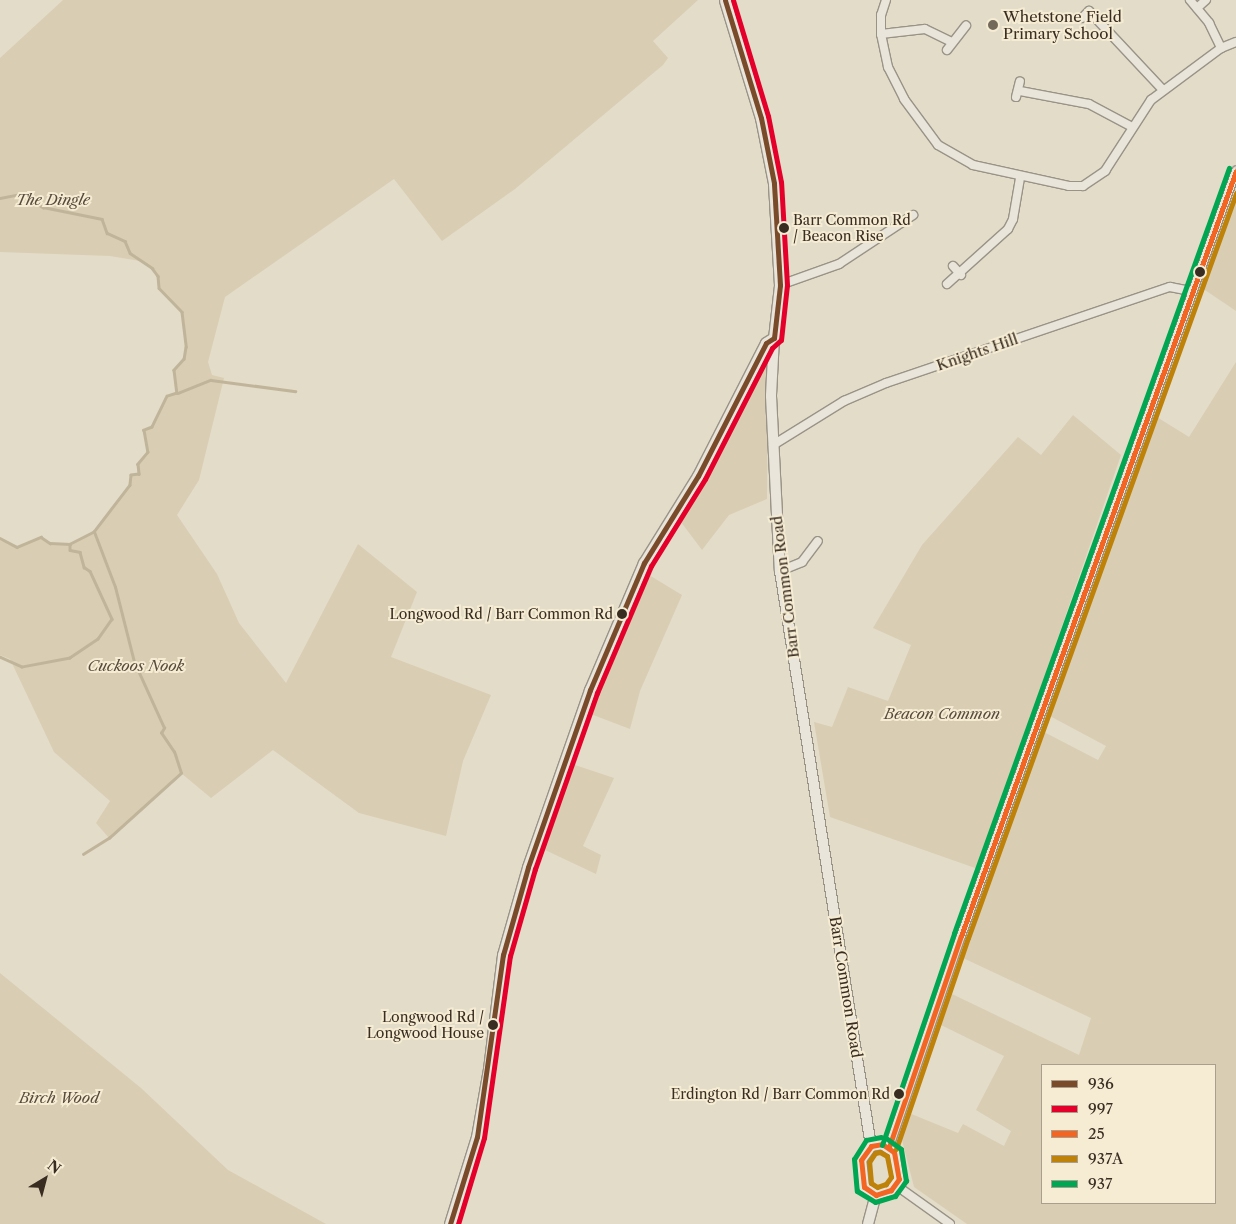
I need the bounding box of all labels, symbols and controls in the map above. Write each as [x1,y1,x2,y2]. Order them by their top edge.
place label: Whetstone Field Primary School [1003,7,1122,42]
marker: Whetstone Field Primary School [987,19,999,31]
park label: The Dingle [16,191,90,209]
place label: Barr Common Rd / Beacon Rise [793,212,911,244]
marker: Barr Common Rd / Beacon Rise [779,223,789,233]
unlabelled marker [1195,267,1205,277]
street label: Knights Hill [934,330,1020,374]
street label: Barr Common Road [767,515,803,659]
place label: Longwood Rd / Barr Common Rd [389,606,613,622]
marker: Longwood Rd / Barr Common Rd [617,609,627,619]
park label: Cuckoos Nook [88,657,184,675]
park label: Beacon Common [884,705,1000,723]
street label: Barr Common Road [826,915,866,1059]
place label: Longwood Rd / Longwood House [367,1009,484,1042]
marker: Longwood Rd / Longwood House [488,1020,498,1030]
legend [1041,1064,1216,1204]
text: 936 [1088,1074,1114,1093]
place label: Erdington Rd / Barr Common Rd [670,1086,890,1102]
park label: Birch Wood [19,1089,99,1107]
marker: Erdington Rd / Barr Common Rd [894,1089,904,1099]
text: 997 [1088,1099,1113,1118]
text: 25 [1088,1124,1105,1143]
text: 937A [1088,1149,1123,1168]
north arrow [20,1154,70,1204]
text: N [44,1156,64,1178]
text: 937 [1088,1174,1112,1193]

